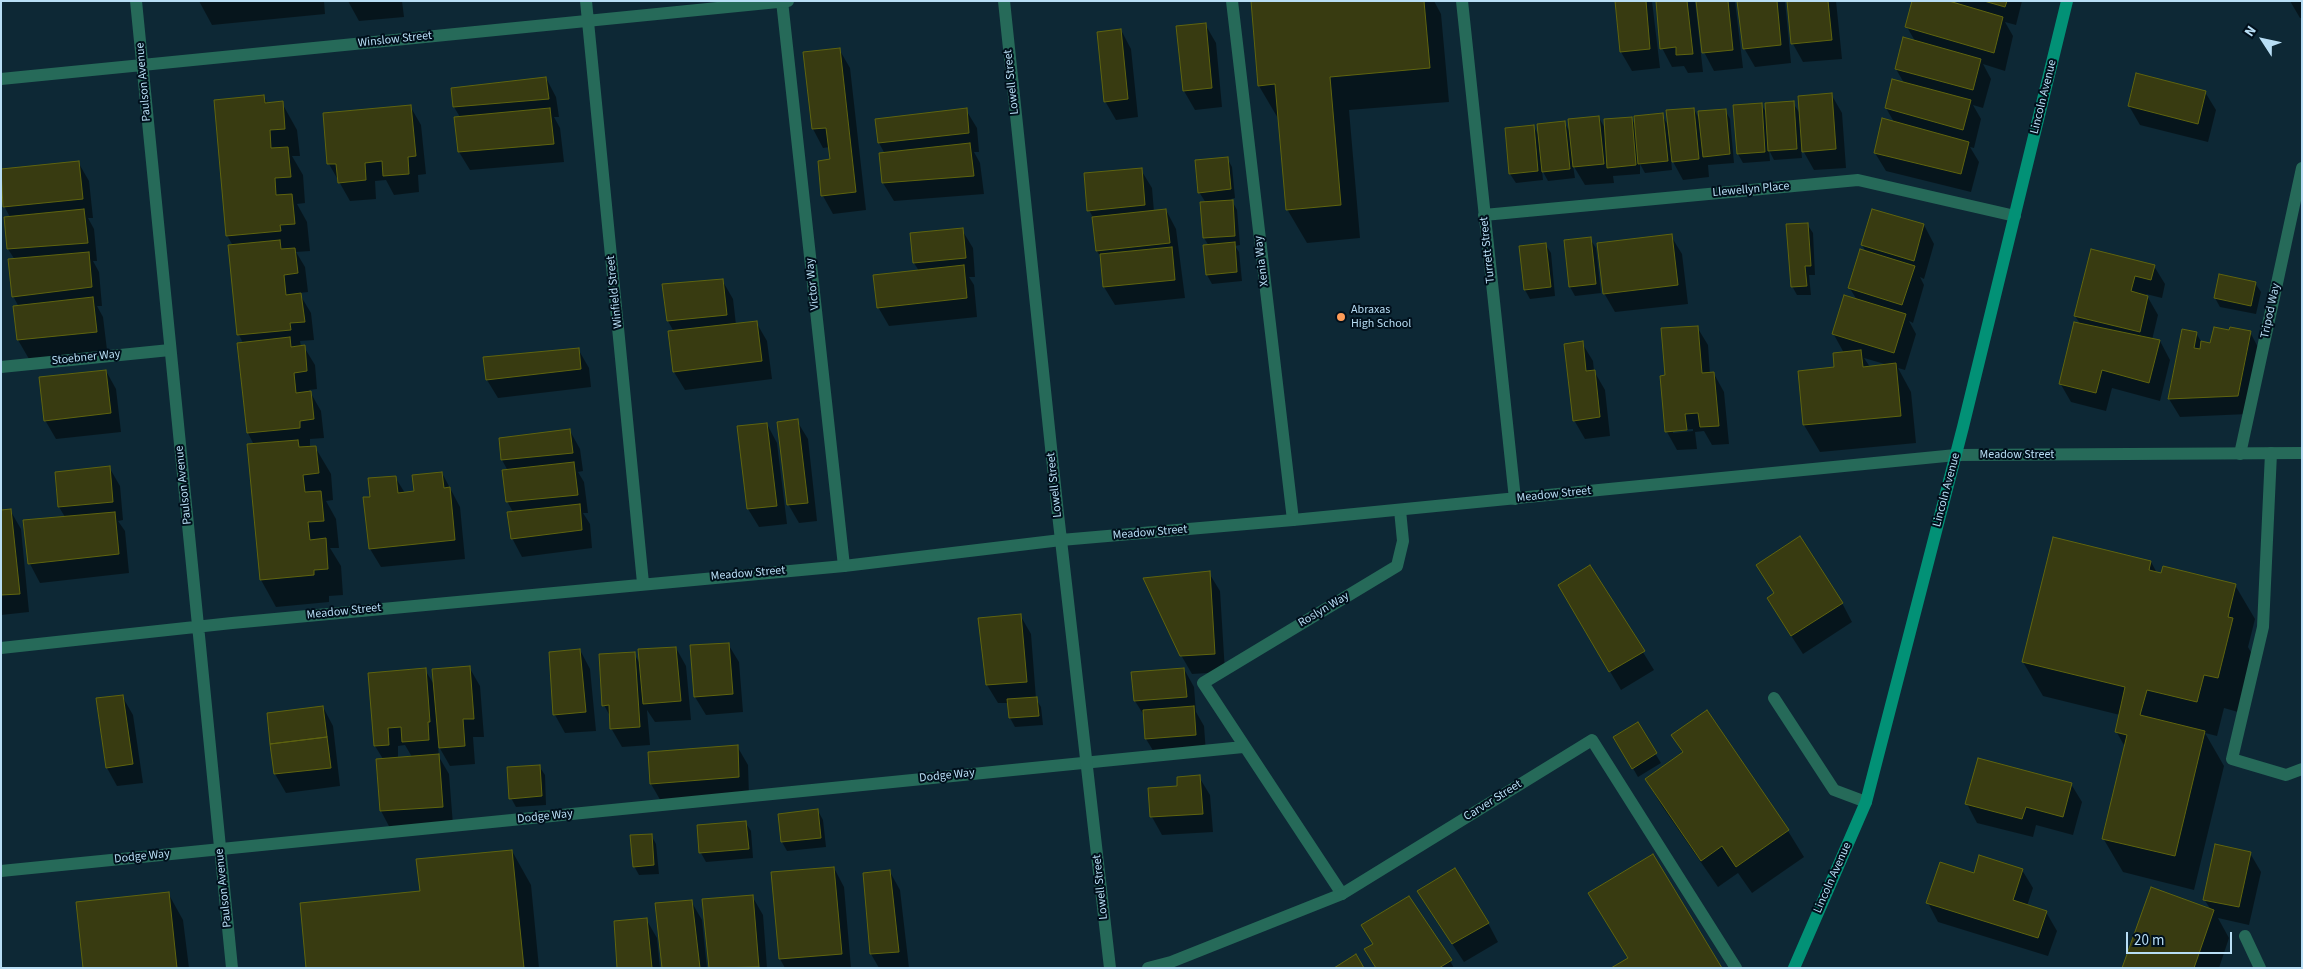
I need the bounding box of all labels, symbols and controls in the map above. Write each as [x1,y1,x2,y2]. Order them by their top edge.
north arrow [2238,15,2288,65]
text: N [2240,22,2262,41]
street label: Winslow Street [357,29,433,51]
street label: Paulson Avenue [133,42,155,122]
street label: Lowell Street [1001,49,1023,115]
street label: Lincoln Avenue [2028,58,2060,136]
street label: Llewellyn Place [1712,179,1790,201]
street label: Turrett Street [1477,216,1499,284]
street label: Xenia Way [1252,235,1272,287]
street label: Winfield Street [604,255,626,329]
street label: Victor Way [803,257,823,311]
street label: Tripod Way [2258,282,2284,340]
place label: Abraxas High School [1351,303,1411,331]
marker: Abraxas High School [1335,311,1347,323]
street label: Stoebner Way [51,347,121,369]
street label: Paulson Avenue [173,445,195,525]
street label: Meadow Street [1980,448,2054,462]
street label: Lincoln Avenue [1930,451,1964,529]
street label: Lowell Street [1044,452,1066,518]
street label: Meadow Street [1516,484,1592,506]
street label: Meadow Street [1112,523,1188,543]
street label: Meadow Street [710,564,786,584]
street label: Roslyn Way [1296,589,1352,631]
street label: Meadow Street [306,601,382,623]
street label: Dodge Way [919,766,975,786]
street label: Carver Street [1461,778,1525,824]
street label: Dodge Way [517,807,573,827]
street label: Lincoln Avenue [1811,840,1855,916]
street label: Dodge Way [114,847,170,867]
street label: Paulson Avenue [213,848,235,928]
street label: Lowell Street [1090,854,1112,920]
scale bar [2128,922,2234,954]
text: 20 m [2134,930,2164,951]

